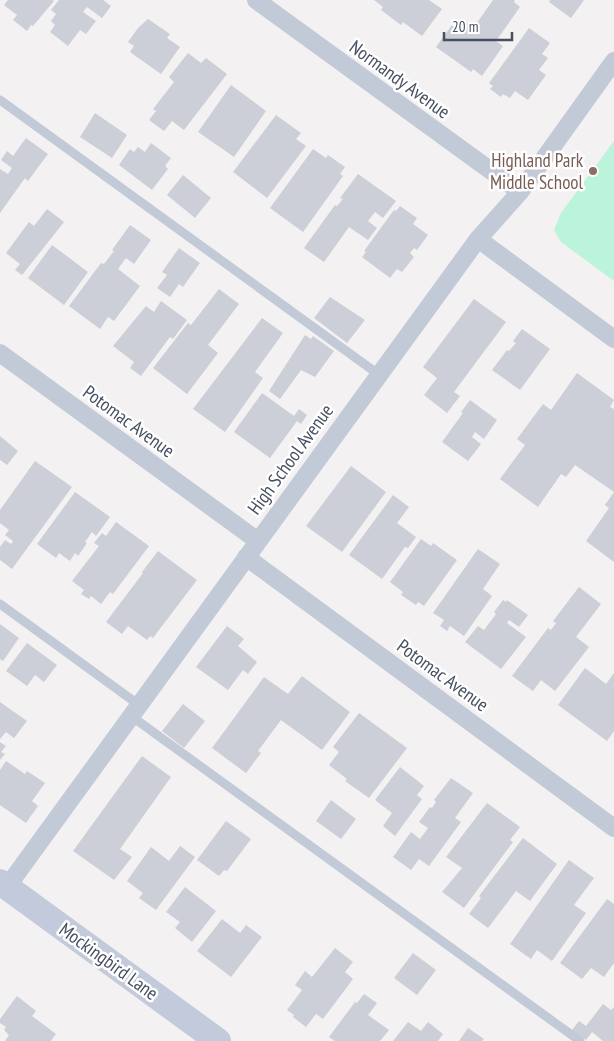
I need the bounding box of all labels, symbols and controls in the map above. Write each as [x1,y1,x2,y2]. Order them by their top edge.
scale bar [444,10,512,42]
text: 20 m [452,17,478,36]
street label: Normandy Avenue [345,35,455,124]
place label: Highland Park Middle School [490,148,584,194]
marker: Highland Park Middle School [587,165,599,177]
street label: Potomac Avenue [78,380,180,462]
street label: High School Avenue [242,399,338,519]
street label: Potomac Avenue [392,634,494,716]
street label: Mockingbird Lane [55,917,163,1005]

